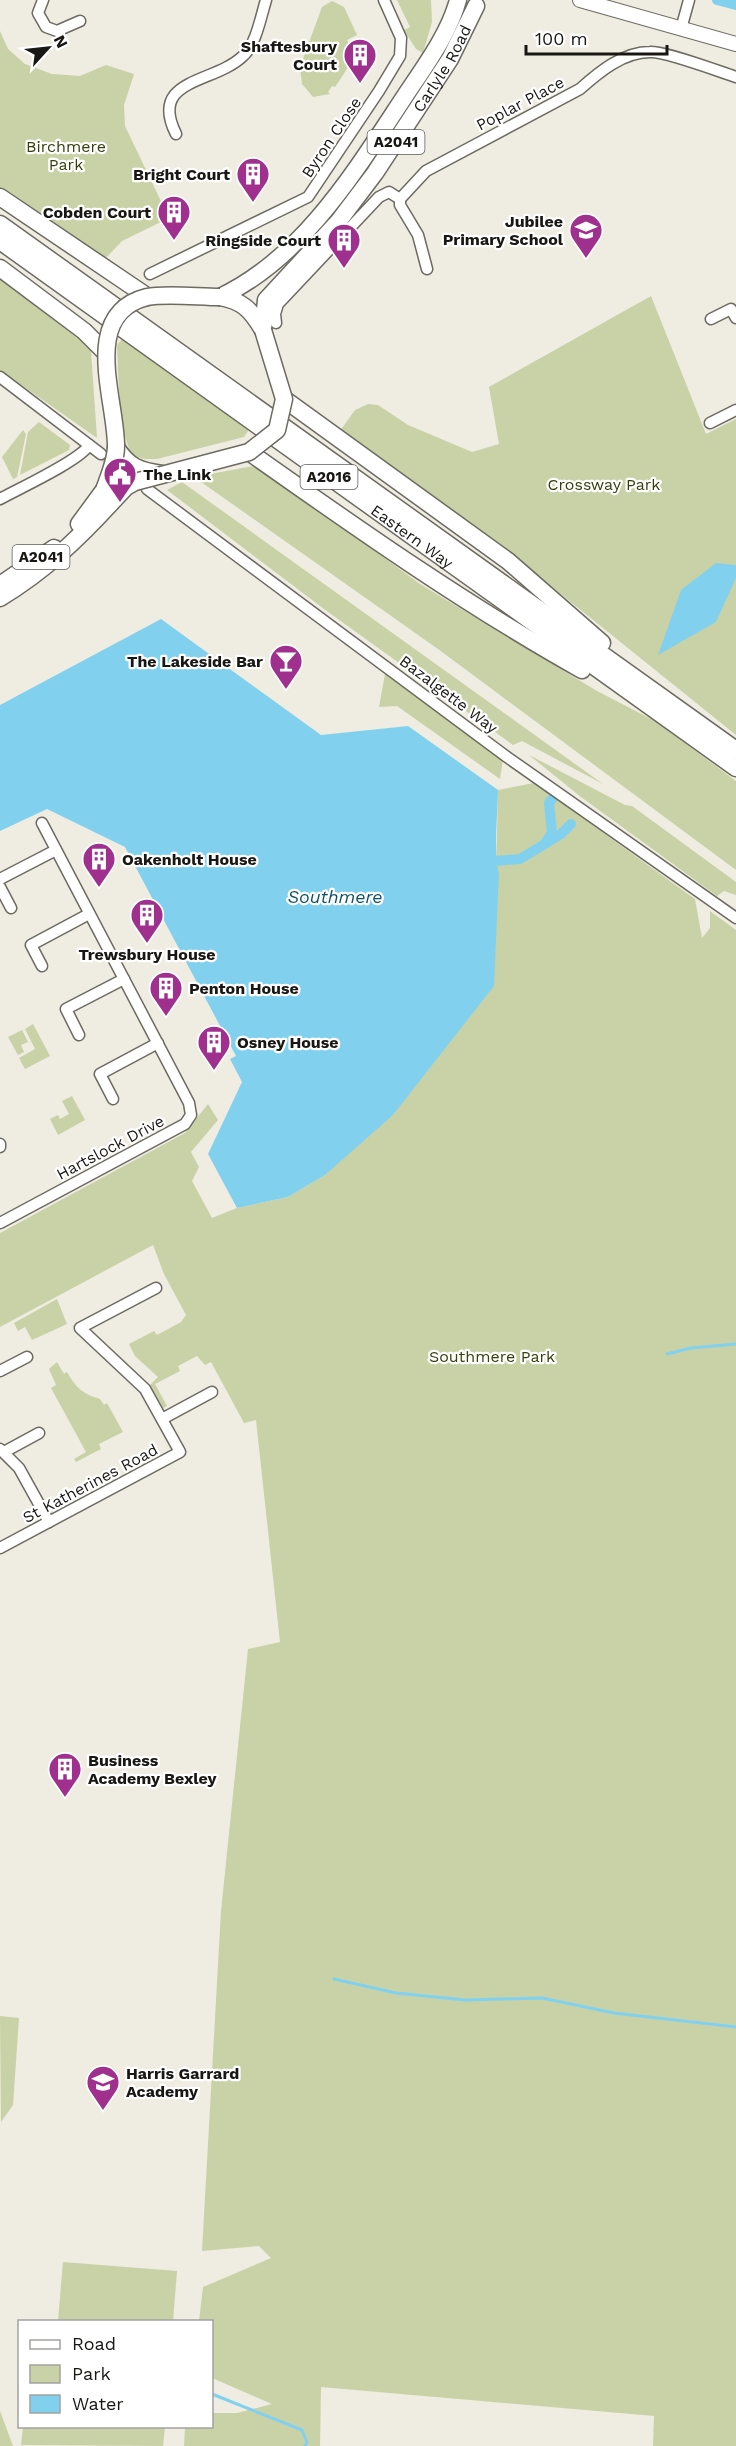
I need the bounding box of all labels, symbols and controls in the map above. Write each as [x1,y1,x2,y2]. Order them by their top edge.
north arrow [18,18,78,78]
scale bar [526,18,667,56]
street label: Carlyle Road [409,22,475,116]
text: 100 m [535,28,588,49]
text: N [50,32,72,51]
place label: Shaftesbury Court [241,37,338,74]
building icon: Shaftesbury Court [342,37,378,84]
street label: Poplar Place [473,72,567,135]
street label: Byron Close [298,93,365,181]
road number: A2041 [368,130,424,154]
park label: Birchmere Park [26,137,106,174]
building icon: Bright Court [235,156,271,203]
place label: Bright Court [133,165,230,184]
building icon: Cobden Court [156,194,192,241]
place label: Cobden Court [43,203,151,222]
place label: Jubilee Primary School [443,212,564,249]
school or university icon: Jubilee Primary School [568,212,604,259]
building icon: Ringside Court [326,222,362,269]
place label: Ringside Court [205,231,321,250]
public building icon: The Link [102,456,138,503]
place label: The Link [143,465,211,484]
road number: A2016 [300,465,358,489]
park label: Crossway Park [548,475,660,494]
street label: Eastern Way [367,501,457,573]
road number: A2041 [12,545,70,569]
bar icon: The Lakeside Bar [268,643,304,690]
street label: Bazalgette Way [396,651,502,738]
place label: The Lakeside Bar [127,652,263,671]
building icon: Oakenholt House [81,841,117,888]
place label: Oakenholt House [122,850,257,869]
water label: Southmere [288,886,382,907]
building icon: Trewsbury House [129,897,165,944]
place label: Trewsbury House [78,945,216,964]
building icon: Penton House [148,970,184,1017]
place label: Penton House [189,979,299,998]
building icon: Osney House [196,1024,232,1071]
place label: Osney House [237,1033,339,1052]
street label: Hartslock Drive [53,1111,167,1184]
park label: Southmere Park [429,1347,555,1366]
street label: St Katherines Road [19,1440,161,1527]
building icon: Business Academy Bexley [47,1751,83,1798]
place label: Business Academy Bexley [88,1751,218,1788]
school or university icon: Harris Garrard Academy [85,2064,121,2111]
place label: Harris Garrard Academy [126,2064,239,2101]
legend [18,2320,213,2428]
text: Road [72,2333,116,2354]
text: Park [72,2363,111,2384]
text: Water [72,2393,124,2414]

